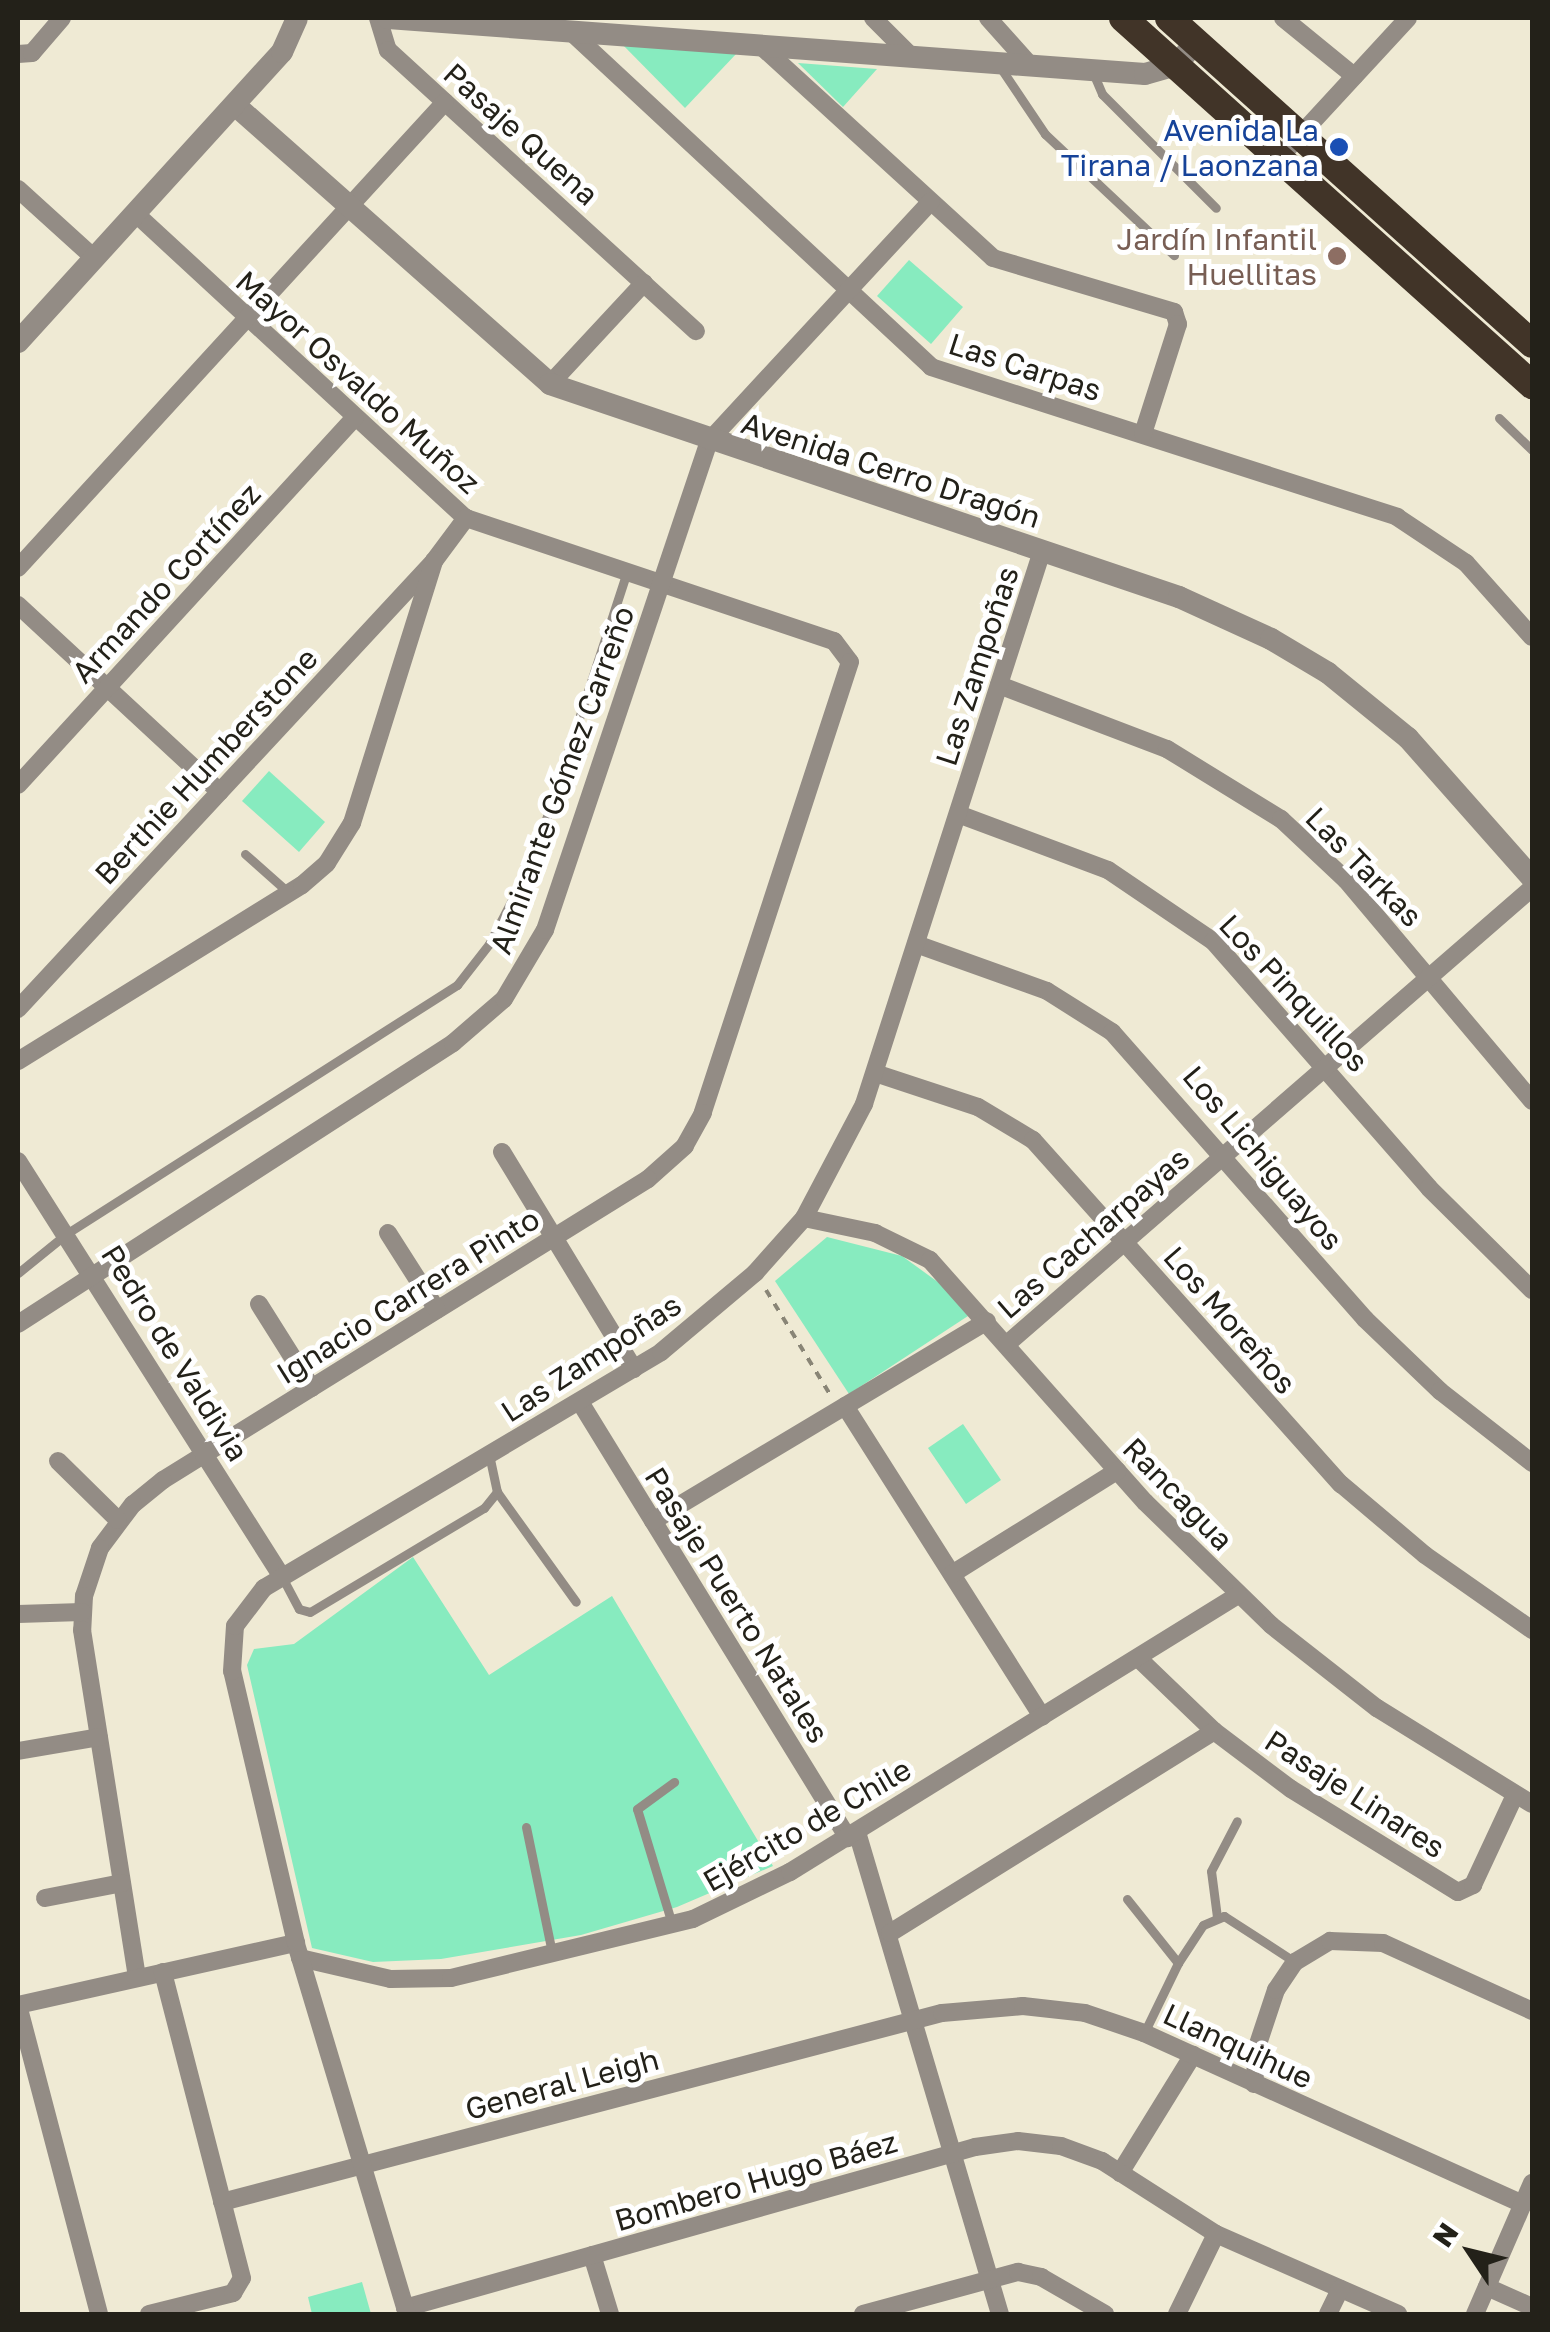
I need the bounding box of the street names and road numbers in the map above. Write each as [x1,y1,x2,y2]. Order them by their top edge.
street label: Pasaje Quena [436,55,606,213]
street label: Mayor Osvaldo Muñoz [229,263,487,501]
street label: Las Carpas [944,325,1106,409]
street label: Avenida Cerro Dragón [737,405,1045,535]
street label: Armando Cortínez [64,476,268,690]
street label: Las Zampoñas [928,562,1026,770]
street label: Almirante Gómez Carreño [482,601,642,959]
street label: Berthie Humberstone [87,640,325,892]
street label: Las Tarkas [1298,800,1430,934]
street label: Los Pinquillos [1212,907,1376,1079]
street label: Los Lichiguayos [1176,1059,1350,1257]
street label: Las Cacharpayas [990,1140,1196,1326]
street label: Ignacio Carrera Pinto [270,1201,546,1391]
street label: Pedro de Valdivia [94,1238,256,1468]
street label: Los Moreños [1156,1239,1304,1401]
street label: Las Zampoñas [494,1287,688,1429]
street label: Rancagua [1116,1430,1240,1558]
street label: Pasaje Puerto Natales [637,1461,837,1749]
street label: Pasaje Linares [1258,1722,1452,1866]
street label: Ejército de Chile [697,1751,917,1899]
street label: Llanquihue [1158,1996,1318,2096]
street label: General Leigh [461,2041,663,2127]
street label: Bombero Hugo Báez [611,2123,901,2239]

